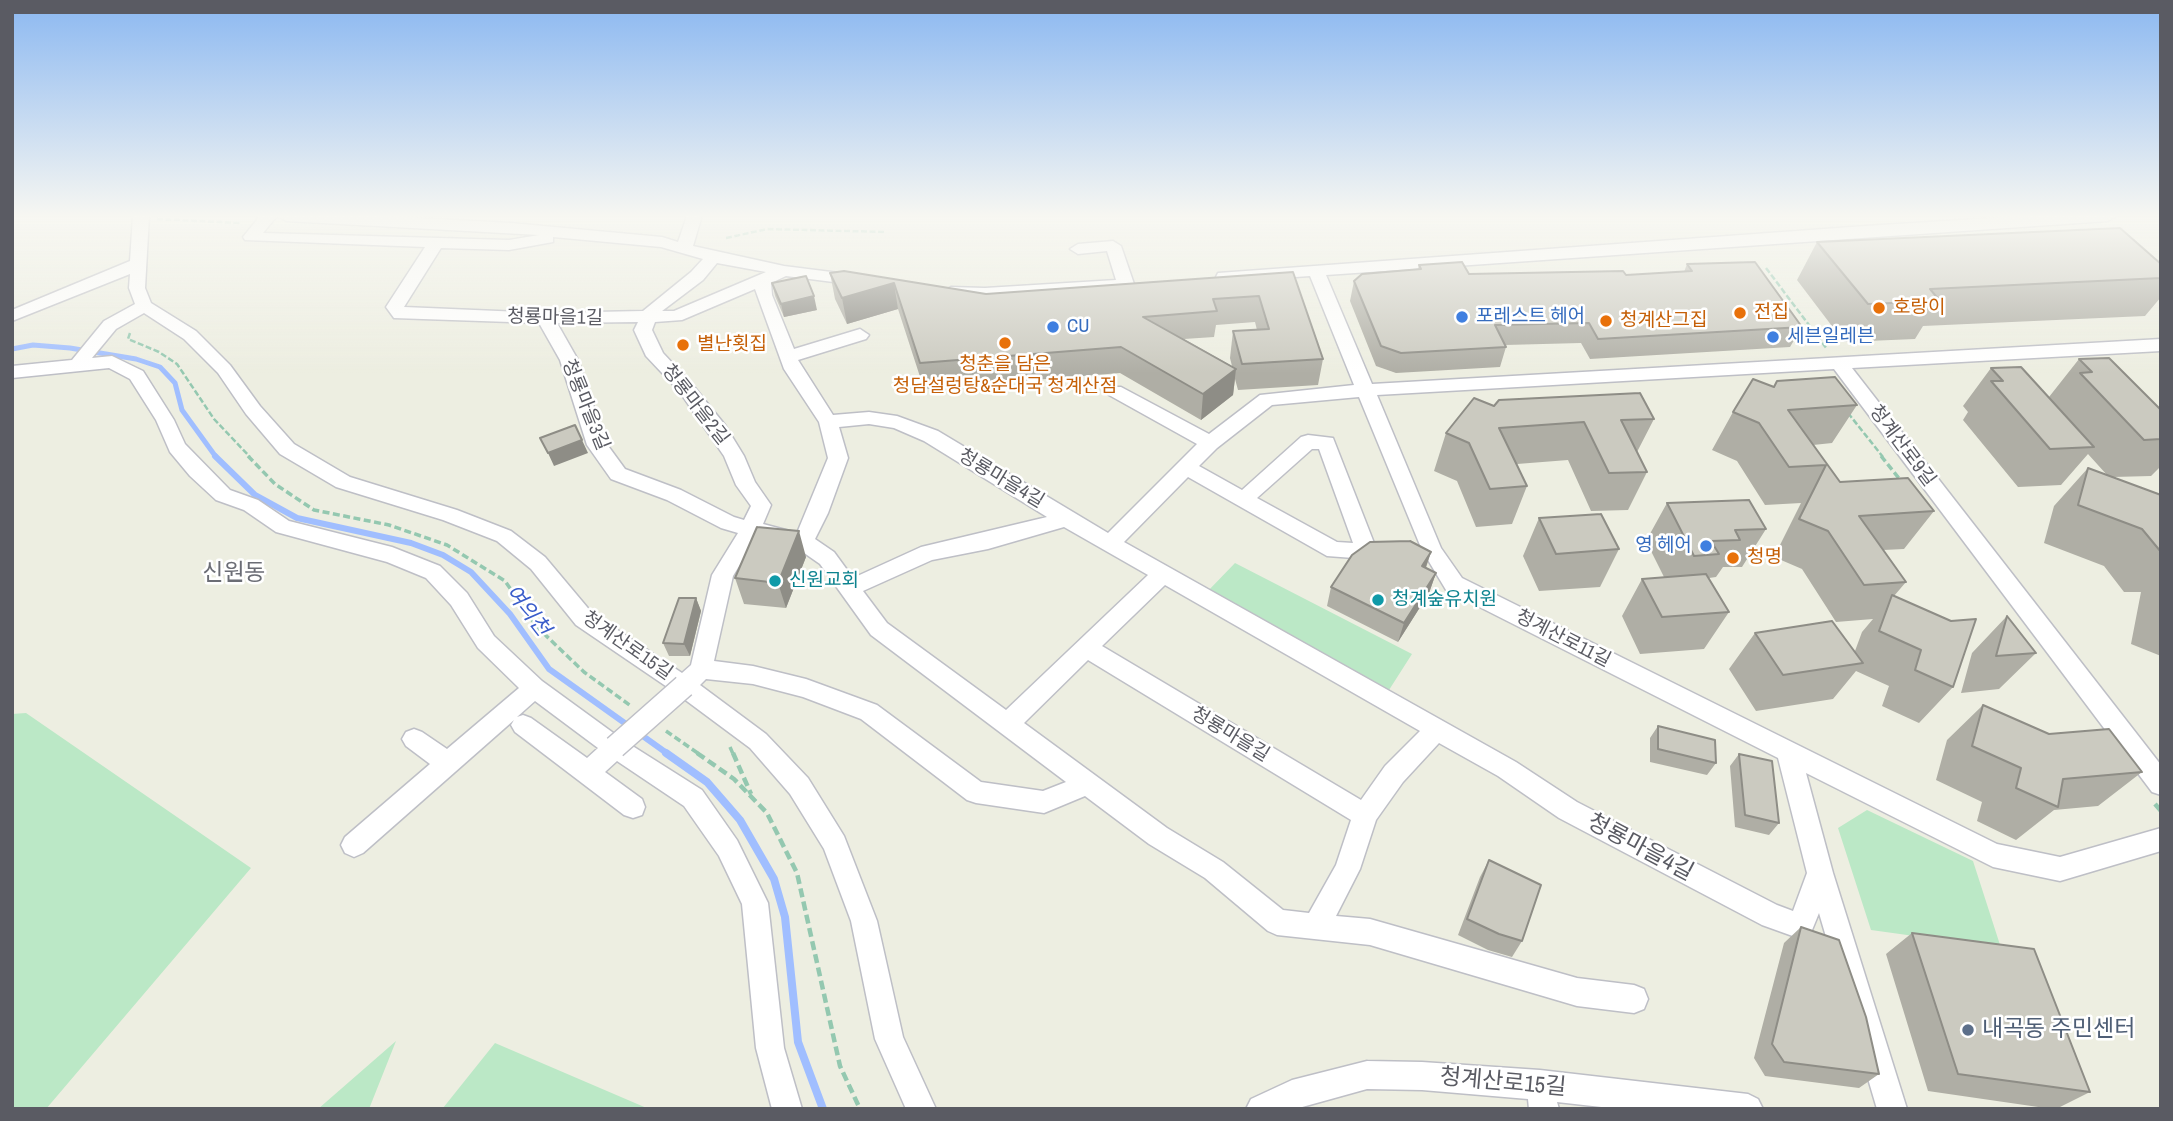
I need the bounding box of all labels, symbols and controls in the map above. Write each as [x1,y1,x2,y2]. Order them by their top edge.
place label: 호랑이 [1893,297,1945,319]
marker: 호랑이 [1871,300,1887,316]
place label: 전집 [1754,302,1789,324]
marker: 전집 [1732,305,1748,321]
street label: 청룡마을1길 [507,306,603,330]
place label: 포레스트 헤어 [1476,306,1585,328]
marker: 포레스트 헤어 [1454,309,1470,325]
place label: 청계산그집 [1620,310,1707,332]
marker: 청계산그집 [1598,313,1614,329]
place label: CU [1067,316,1089,338]
marker: CU [1045,319,1061,335]
place label: 세븐일레븐 [1787,326,1874,348]
marker: 세븐일레븐 [1765,329,1781,345]
place label: 별난횟집 [697,334,767,356]
marker: 청춘을 담은 청담설렁탕&순대국 청계산점 [997,335,1013,351]
marker: 별난횟집 [675,337,691,353]
place label: 청춘을 담은 청담설렁탕&순대국 청계산점 [893,354,1117,398]
street label: 청룡마을3길 [556,356,614,454]
street label: 청룡마을2길 [656,360,734,450]
street label: 청계산로9길 [1864,401,1940,491]
street label: 청룡마을4길 [954,444,1048,514]
place label: 영 헤어 [1635,535,1692,557]
marker: 영 헤어 [1698,538,1714,554]
place label: 청명 [1747,547,1782,569]
marker: 청명 [1725,550,1741,566]
district label: 신원동 [202,560,266,588]
place label: 신원교회 [789,570,859,592]
marker: 신원교회 [767,573,783,589]
water label: 여의천 [499,580,555,642]
place label: 청계숲유치원 [1392,589,1497,611]
marker: 청계숲유치원 [1370,592,1386,608]
street label: 청계산로11길 [1512,605,1614,673]
street label: 청계산로15길 [578,607,676,685]
street label: 청룡마을길 [1187,703,1273,767]
street label: 청룡마을4길 [1582,809,1698,887]
place label: 내곡동 주민센터 [1982,1016,2135,1044]
marker: 내곡동 주민센터 [1960,1022,1976,1038]
street label: 청계산로15길 [1439,1064,1567,1102]

